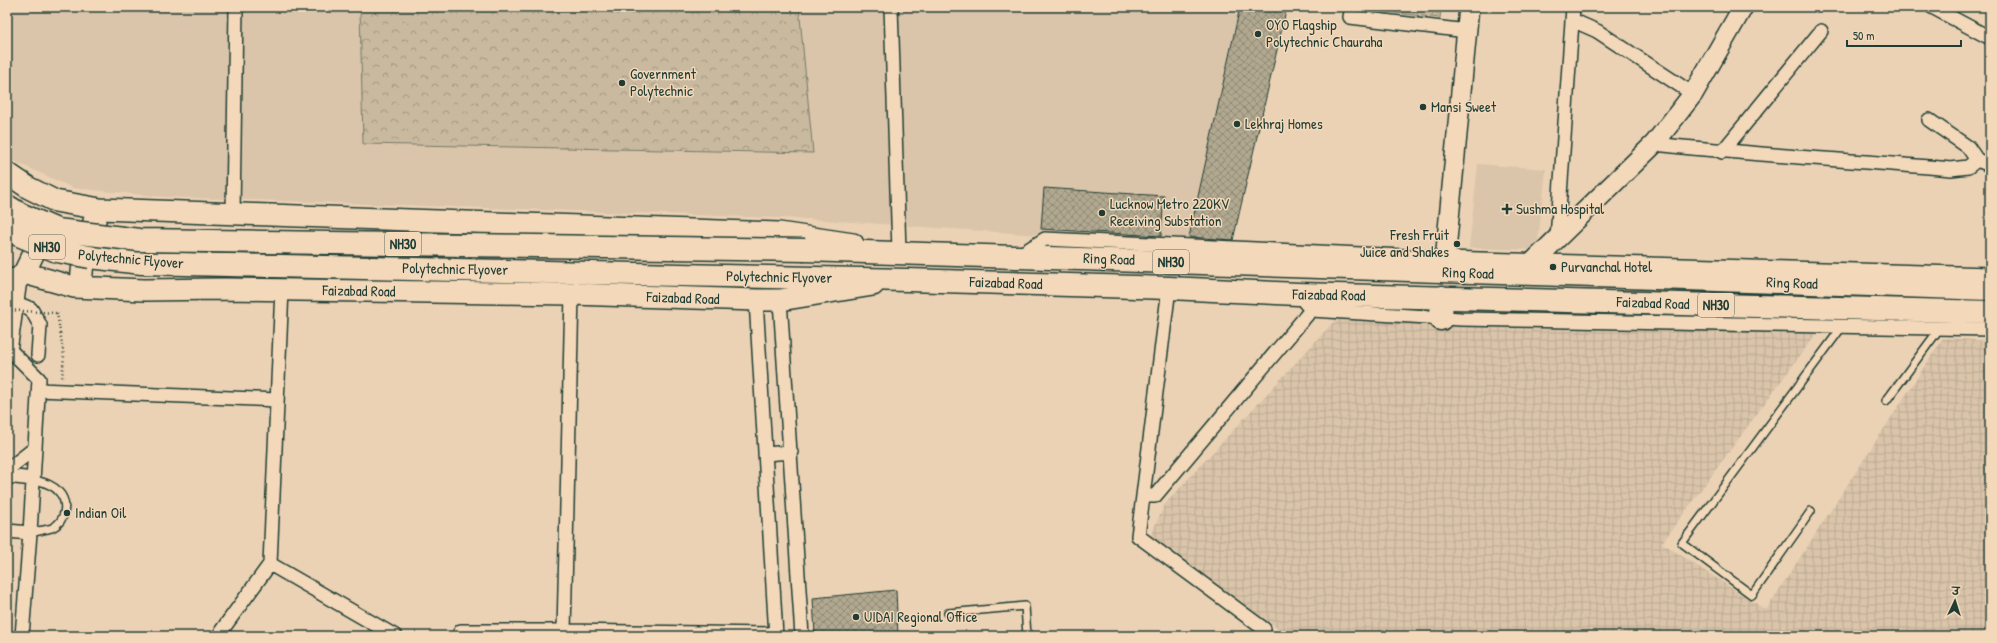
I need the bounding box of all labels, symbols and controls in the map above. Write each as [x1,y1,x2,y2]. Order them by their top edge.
place label: OYO Flagship Polytechnic Chauraha [1266,14,1383,52]
scale bar [1847,22,1961,48]
text: 50 m [1853,27,1874,44]
marker: OYO Flagship Polytechnic Chauraha [1253,29,1263,39]
place label: Government Polytechnic [630,63,697,101]
marker: Government Polytechnic [617,78,627,88]
place label: Mansi Sweet [1431,96,1497,117]
marker: Mansi Sweet [1418,102,1428,112]
place label: Lekhraj Homes [1245,113,1323,134]
marker: Lekhraj Homes [1232,119,1242,129]
place label: Lucknow Metro 220KV Receiving Substation [1110,193,1230,231]
place label: Sushma Hospital [1516,198,1604,219]
marker: Sushma Hospital [1501,203,1513,215]
marker: Lucknow Metro 220KV Receiving Substation [1097,208,1107,218]
place label: Fresh Fruit Juice and Shakes [1360,224,1450,262]
road number: NH30 [385,232,421,256]
road number: NH30 [29,235,65,259]
marker: Fresh Fruit Juice and Shakes [1452,239,1462,249]
street label: Polytechnic Flyover [77,243,185,274]
street label: Ring Road [1083,247,1135,270]
road number: NH30 [1153,250,1189,274]
place label: Purvanchal Hotel [1561,256,1652,277]
street label: Polytechnic Flyover [402,257,508,280]
street label: Ring Road [1442,261,1494,284]
marker: Purvanchal Hotel [1548,262,1558,272]
street label: Polytechnic Flyover [726,265,832,288]
street label: Faizabad Road [968,271,1043,294]
street label: Ring Road [1766,271,1818,294]
street label: Faizabad Road [321,279,396,302]
street label: Faizabad Road [1291,283,1366,306]
street label: Faizabad Road [645,286,720,309]
street label: Faizabad Road [1615,291,1690,314]
road number: NH30 [1698,293,1734,317]
place label: Indian Oil [75,502,126,523]
marker: Indian Oil [62,508,72,518]
north arrow [1935,581,1975,621]
text: उ [1951,584,1962,598]
place label: UIDAI Regional Office [864,606,978,627]
marker: UIDAI Regional Office [851,612,861,622]

